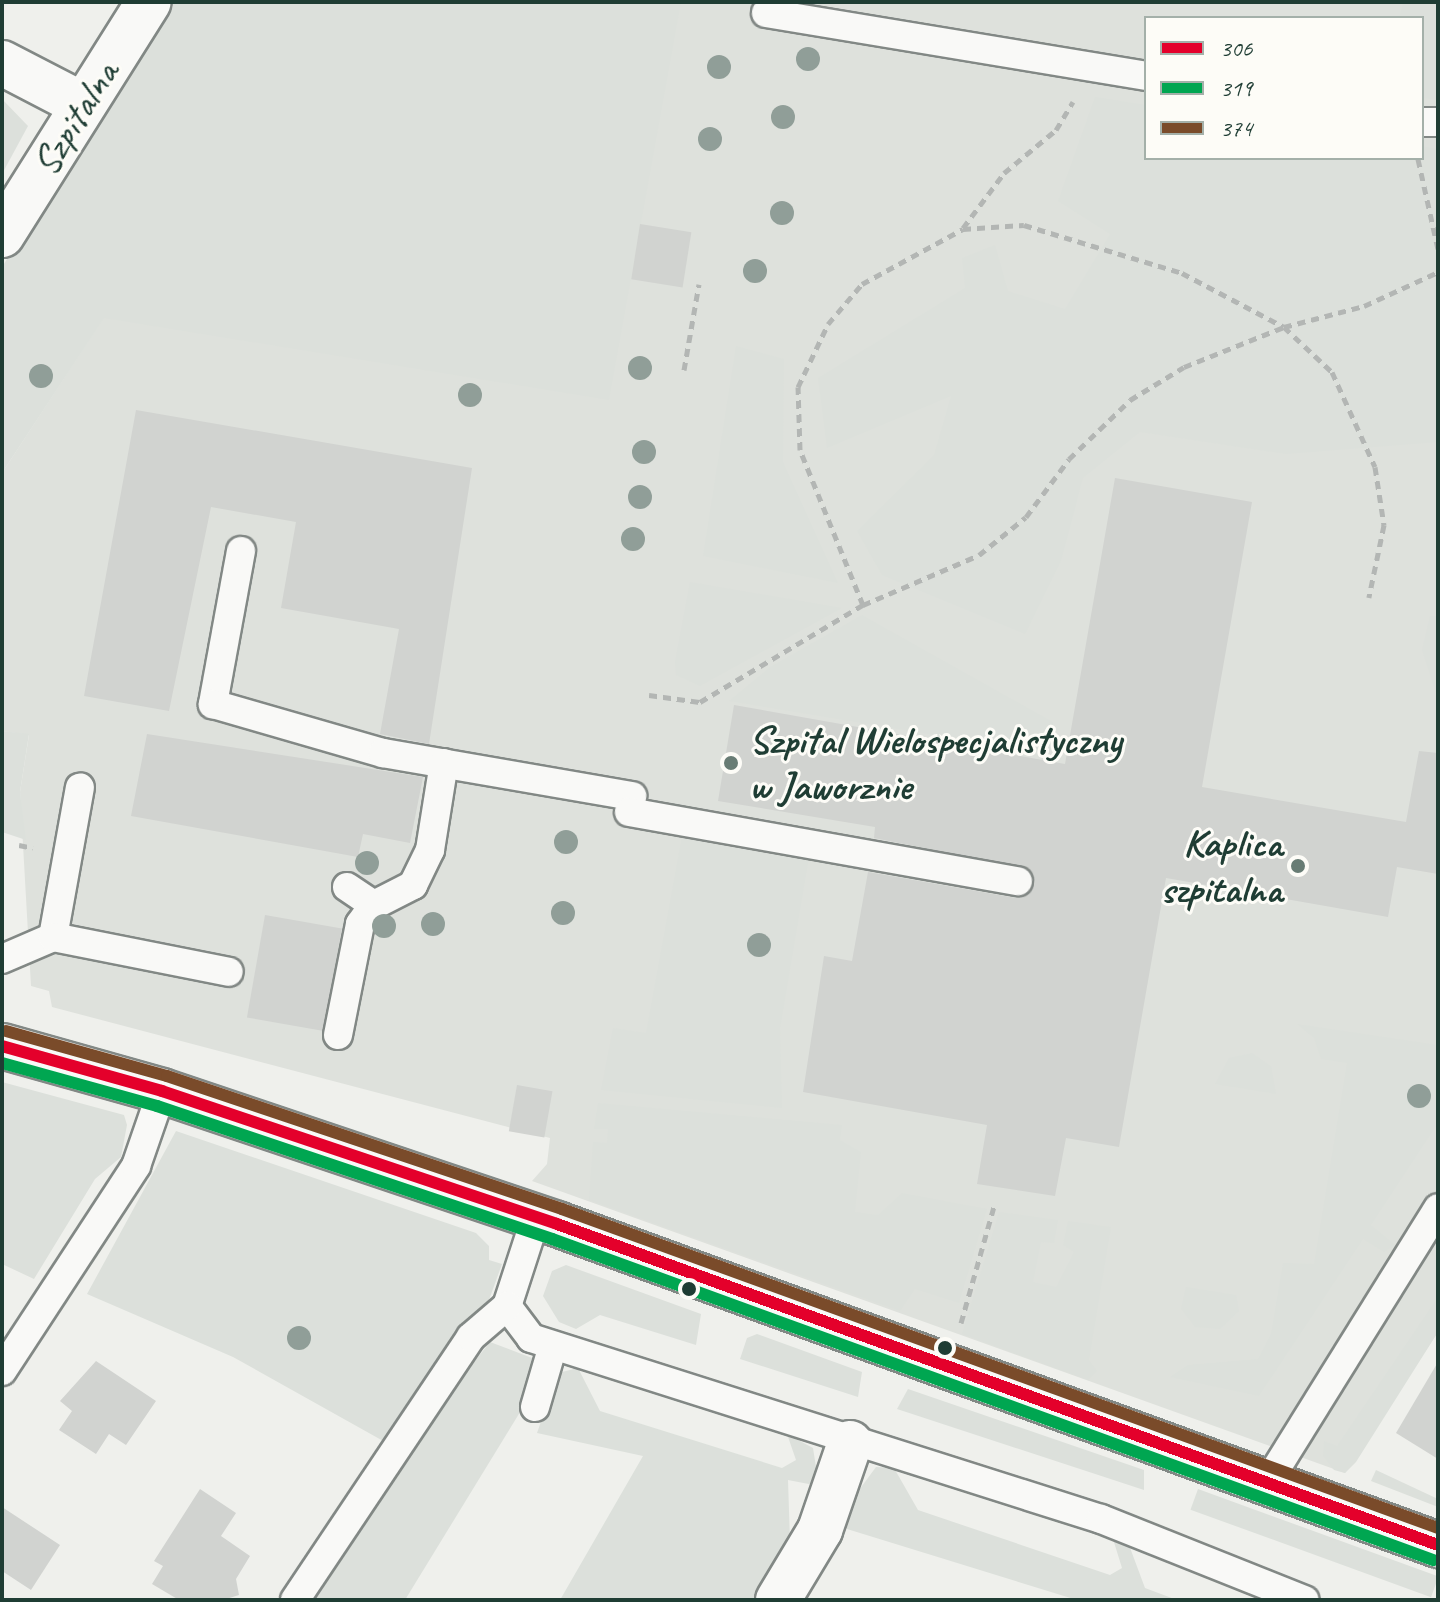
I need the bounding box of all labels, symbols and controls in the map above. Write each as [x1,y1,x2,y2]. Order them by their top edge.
legend [1144,16,1424,160]
text: 306 [1220,33,1252,63]
street label: Szpitalna [21,52,129,184]
text: 319 [1220,73,1252,103]
text: 374 [1220,113,1252,143]
place label: Szpital Wielospecjalistyczny w Jaworznie [749,716,1121,810]
marker: Szpital Wielospecjalistyczny w Jaworznie [720,752,742,774]
place label: Kaplica szpitalna [1161,819,1282,913]
marker: Kaplica szpitalna [1289,857,1307,875]
unlabelled marker [681,1281,697,1297]
unlabelled marker [937,1340,953,1356]

